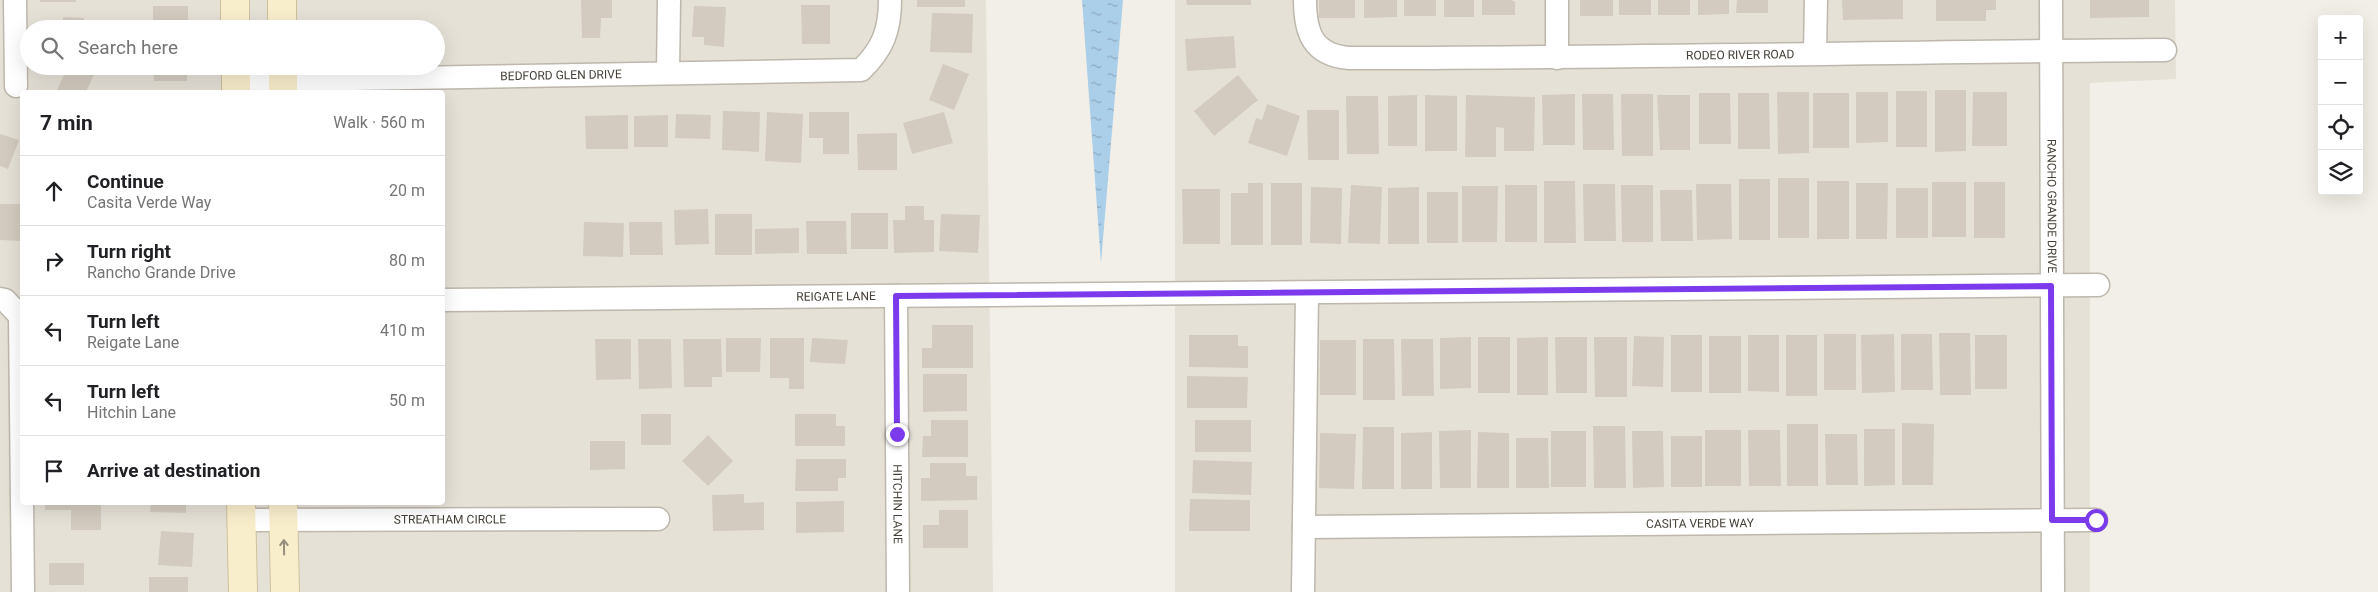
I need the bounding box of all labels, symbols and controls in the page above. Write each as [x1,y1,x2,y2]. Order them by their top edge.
map controls [2318,15,2363,195]
button: + [2318,15,2363,60]
search box [20,20,445,75]
icon: search [38,34,66,62]
text: Search here [78,36,178,59]
street label: RODEO RIVER ROAD [1686,47,1795,63]
button: − [2318,60,2363,105]
street label: BEDFORD GLEN DRIVE [500,67,622,83]
button: locate [2318,105,2363,150]
text: 7 min [40,111,93,135]
text: Walk · 560 m [333,113,425,132]
street label: RANCHO GRANDE DRIVE [2044,139,2059,273]
button: layers [2318,150,2363,195]
text: Continue [87,170,164,193]
icon: ahead [40,177,68,205]
text: 20 m [389,181,425,200]
text: Casita Verde Way [87,193,211,212]
text: Turn right [87,240,171,263]
icon: right [40,247,68,275]
text: 80 m [389,251,425,270]
text: Rancho Grande Drive [87,263,236,282]
street label: REIGATE LANE [796,289,876,304]
text: Turn left [87,310,160,333]
icon: left [40,317,68,345]
text: 410 m [380,321,425,340]
text: Reigate Lane [87,333,179,352]
text: Turn left [87,380,160,403]
icon: left [40,387,68,415]
text: 50 m [389,391,425,410]
text: Hitchin Lane [87,403,176,422]
route end [886,423,909,446]
icon: arrive [40,457,68,485]
text: Arrive at destination [87,459,260,482]
street label: HITCHIN LANE [890,464,905,544]
route start [2085,509,2108,532]
street label: STREATHAM CIRCLE [394,512,506,527]
street label: CASITA VERDE WAY [1646,516,1755,531]
one-way arrow [279,540,289,556]

